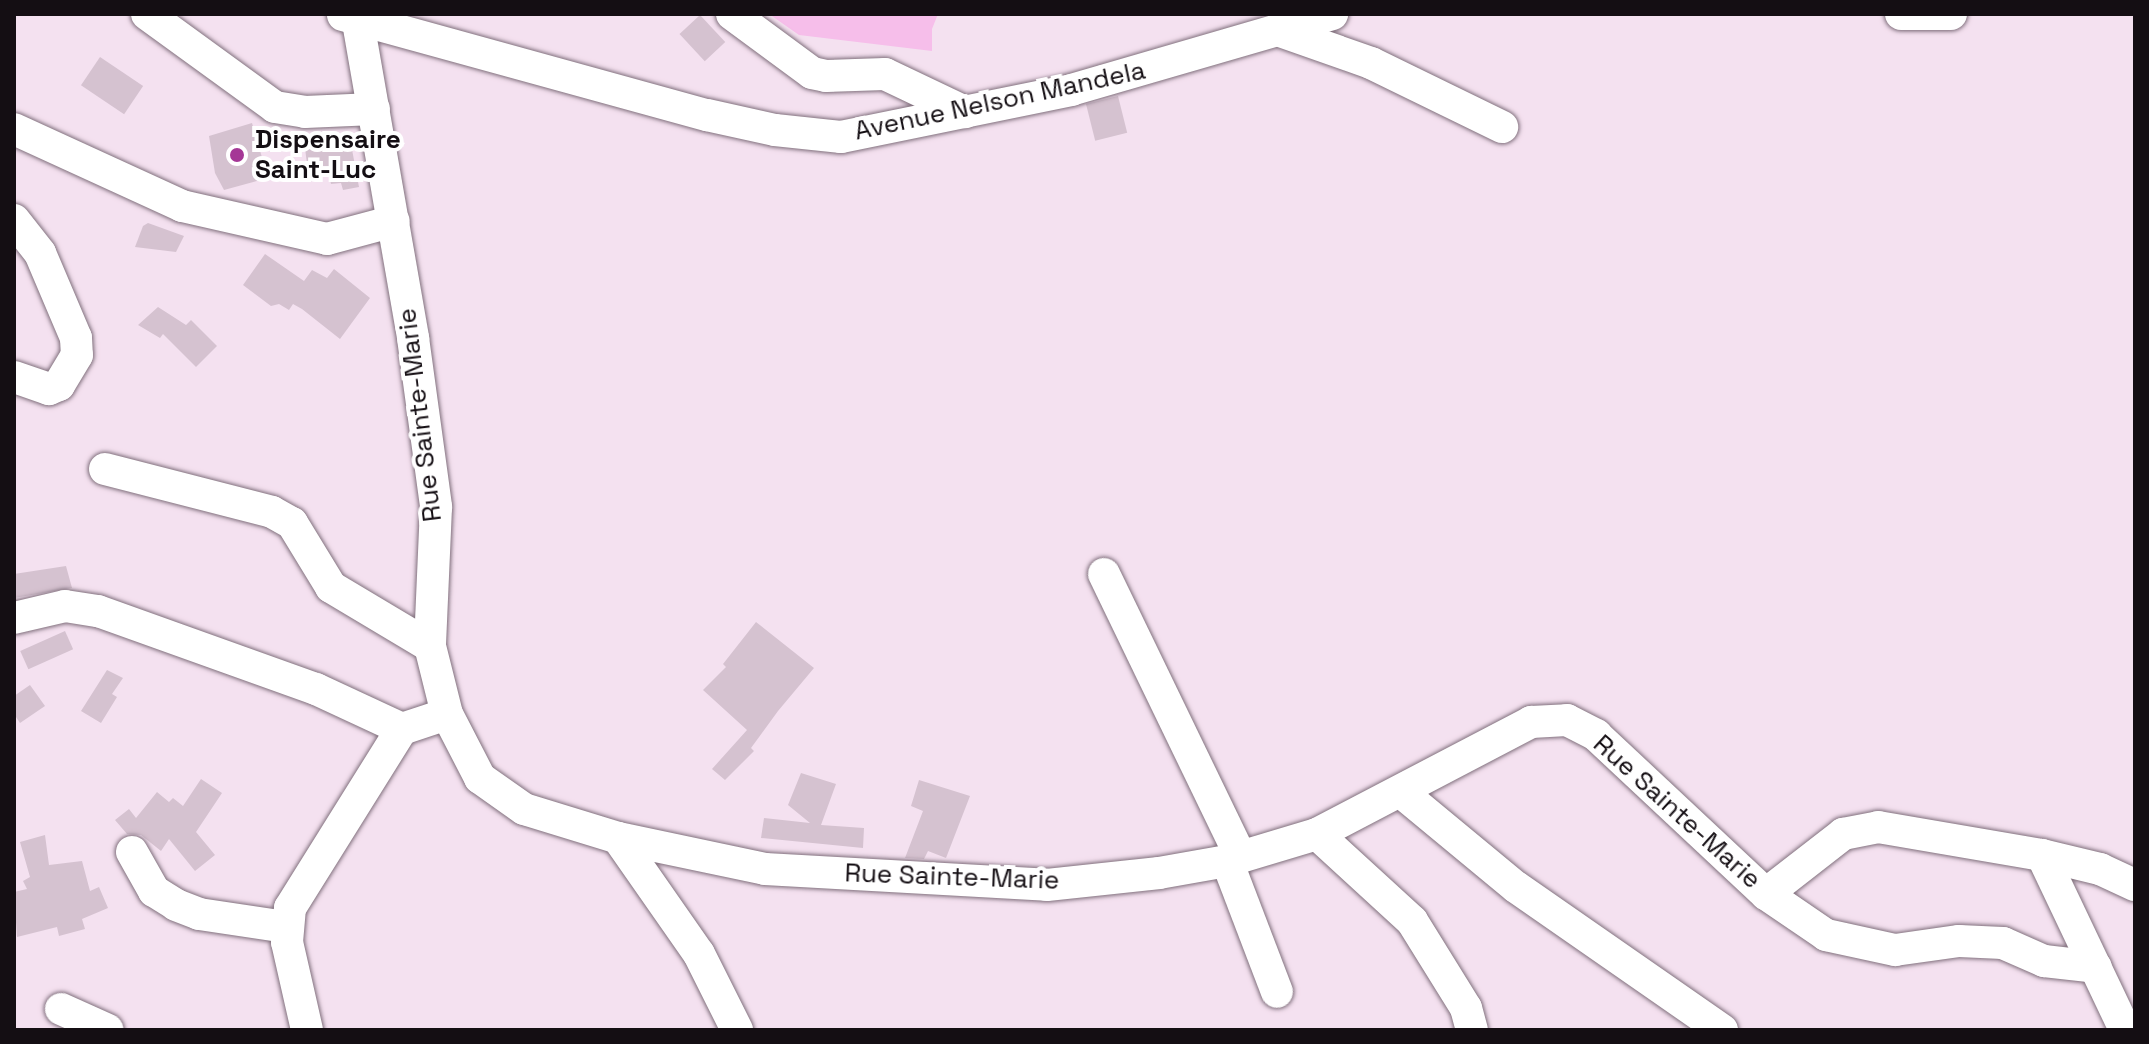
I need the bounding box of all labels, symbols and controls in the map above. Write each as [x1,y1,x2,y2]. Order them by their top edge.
street label: Avenue Nelson Mandela [852,55,1148,147]
place label: Dispensaire Saint-Luc [255,124,401,186]
marker: Dispensaire Saint-Luc [226,144,248,166]
street label: Rue Sainte-Marie [391,306,449,524]
street label: Rue Sainte-Marie [1587,728,1767,896]
street label: Rue Sainte-Marie [844,858,1060,896]

